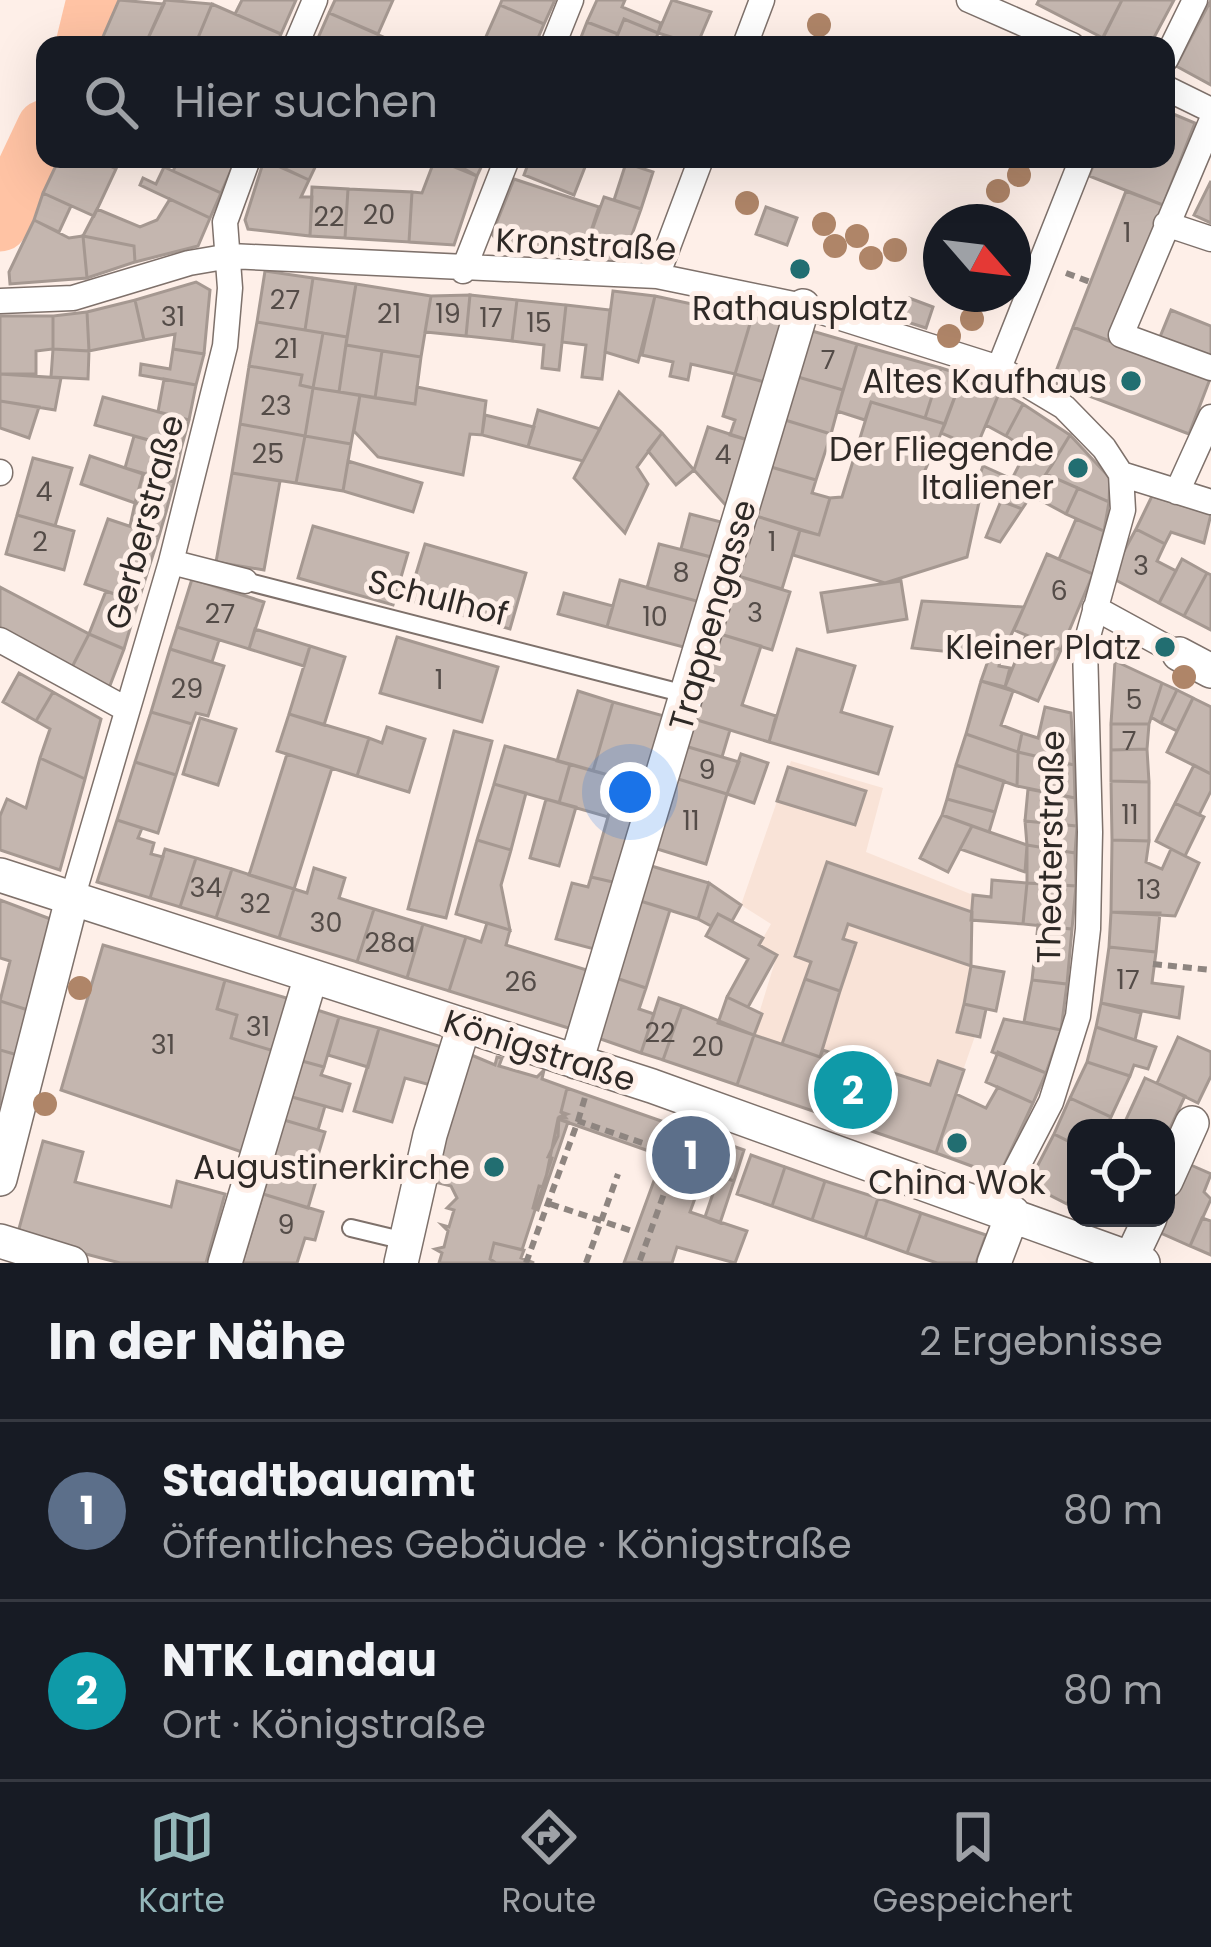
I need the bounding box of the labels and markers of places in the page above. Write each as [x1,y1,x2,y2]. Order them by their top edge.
marker: Rathausplatz [787,256,813,282]
place label: Rathausplatz [692,285,908,332]
place label: Altes Kaufhaus [862,358,1107,405]
marker: Altes Kaufhaus [1118,368,1144,394]
place label: Der Fliegende Italiener [829,426,1054,511]
marker: Der Fliegende Italiener [1065,455,1091,481]
place label: Kleiner Platz [945,624,1141,671]
marker: Kleiner Platz [1152,634,1178,660]
pin: 2 [814,1045,892,1135]
pin: 1 [652,1110,730,1200]
marker: China Wok [944,1130,970,1156]
place label: Augustinerkirche [193,1144,470,1191]
marker: Augustinerkirche [481,1154,507,1180]
place label: China Wok [868,1159,1046,1206]

